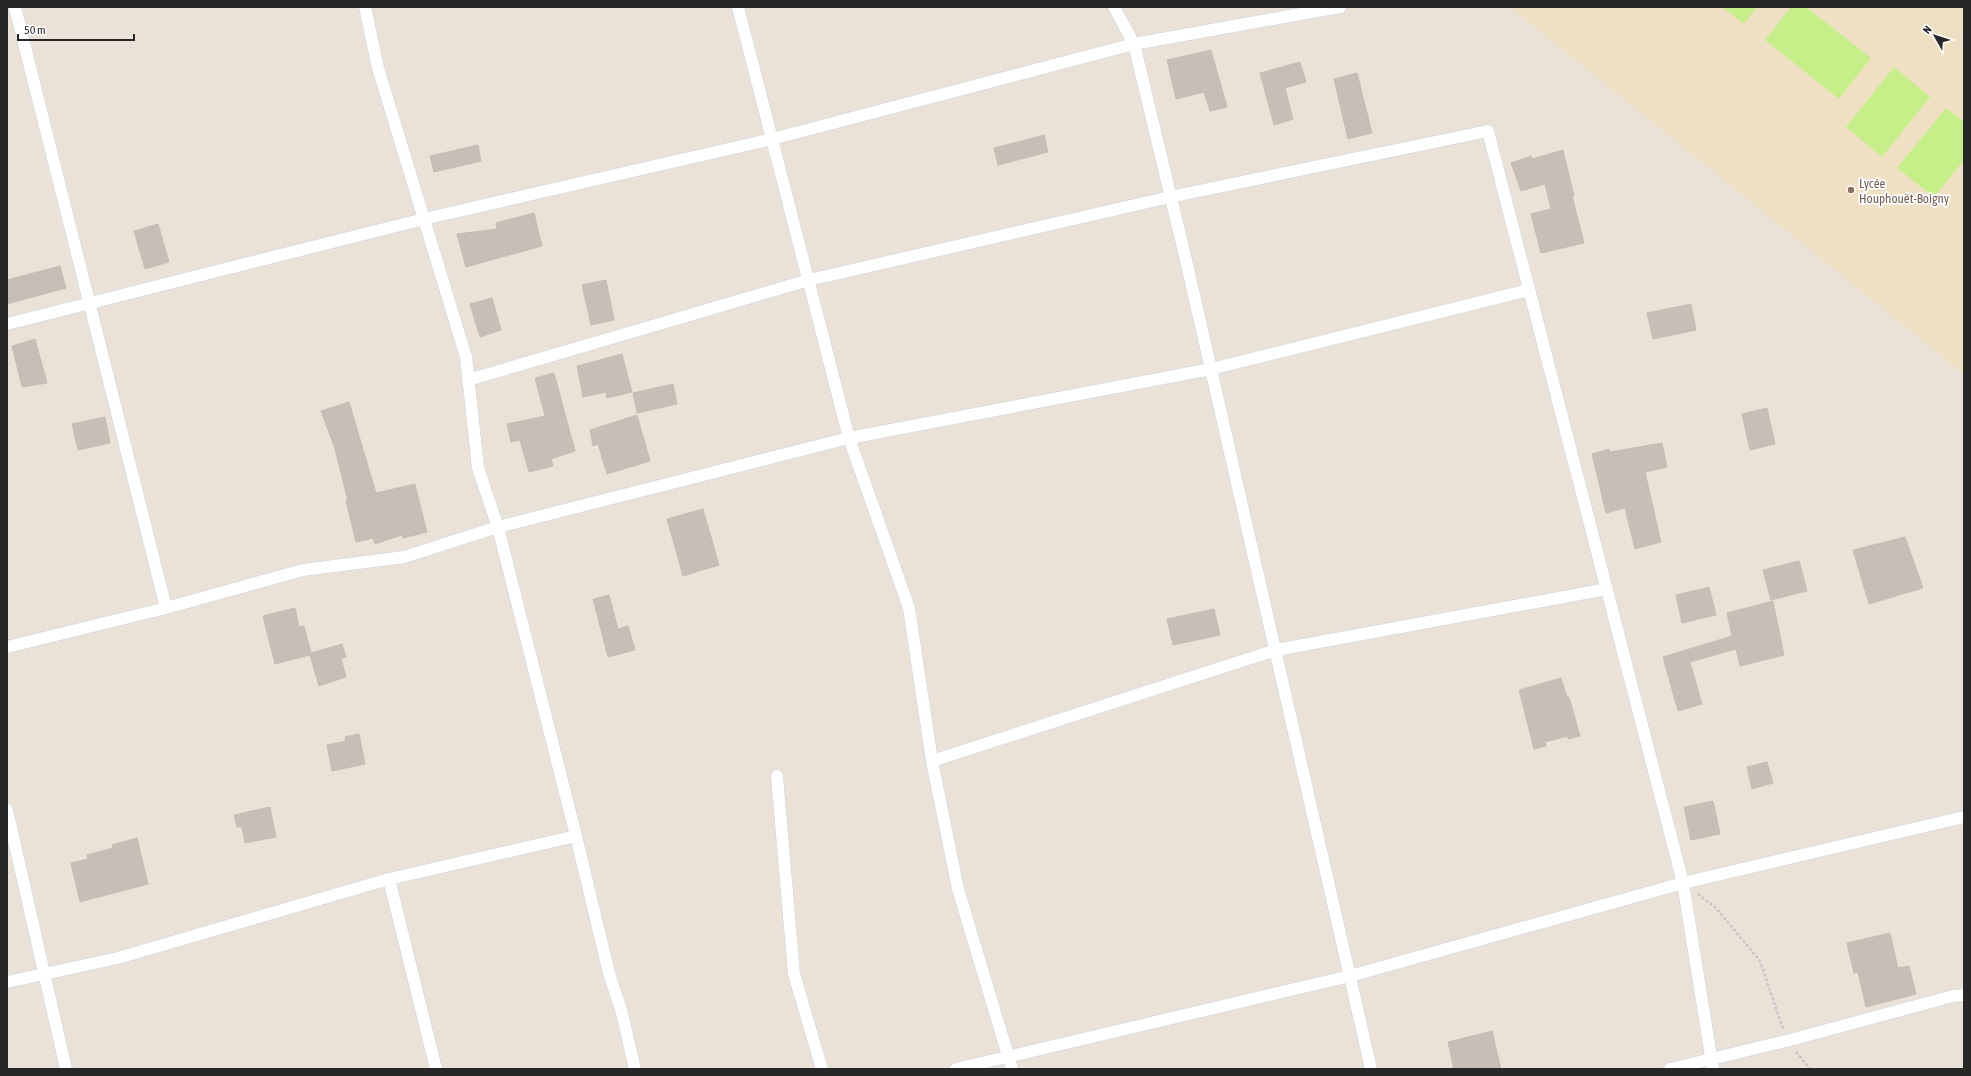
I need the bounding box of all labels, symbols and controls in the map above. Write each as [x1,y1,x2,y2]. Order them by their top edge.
scale bar [18,16,134,42]
north arrow [1915,16,1955,56]
text: 50 m [24,23,46,37]
text: N [1921,23,1934,36]
place label: Lycée Houphouët-Boigny [1859,176,1950,206]
marker: Lycée Houphouët-Boigny [1846,185,1856,195]

